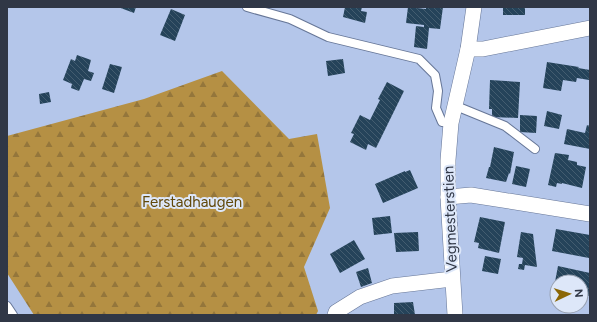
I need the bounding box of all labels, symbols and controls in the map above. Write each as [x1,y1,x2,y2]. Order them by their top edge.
street label: Vegmesterstien [439,166,461,272]
park label: Ferstadhaugen [142,193,242,211]
north arrow [549,274,589,314]
text: N [572,289,585,298]

